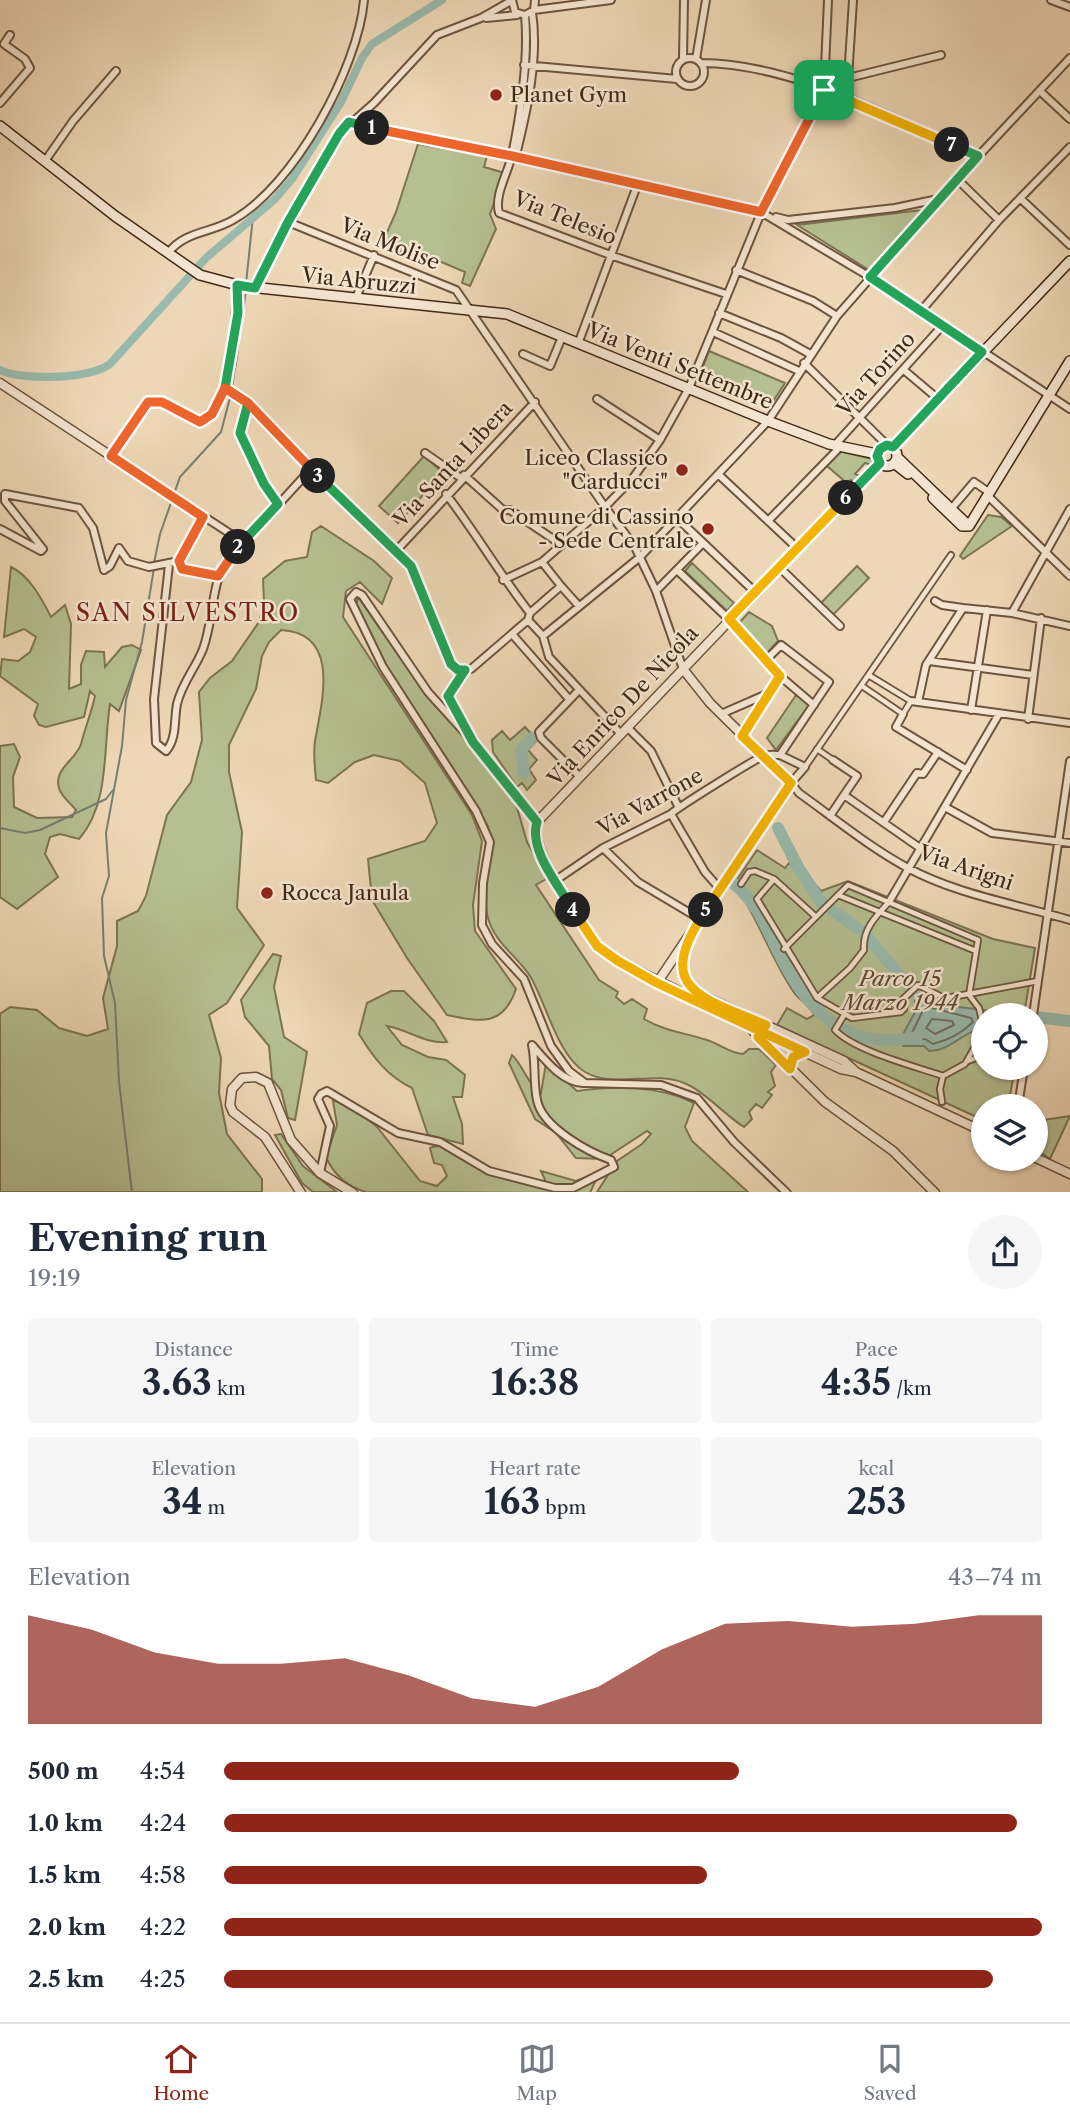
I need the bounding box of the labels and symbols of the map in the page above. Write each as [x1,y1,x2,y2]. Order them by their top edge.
pin [794,60,854,120]
place label: Planet Gym [510,82,628,107]
marker: Planet Gym [488,87,504,103]
pin: 1 [354,110,390,146]
pin: 7 [934,128,970,162]
street label: Via Telesio [509,185,621,250]
street label: Via Molise [336,212,444,275]
street label: Via Abruzzi [299,262,418,299]
street label: Via Venti Settembre [583,316,777,414]
street label: Via Torino [830,326,920,422]
street label: Via Santa Libera [387,395,518,532]
place label: Liceo Classico "Carducci" [525,445,668,494]
pin: 3 [300,458,336,494]
marker: Liceo Classico "Carducci" [674,462,690,478]
pin: 6 [828,480,864,516]
place label: Comune di Cassino - Sede Centrale [499,504,694,553]
marker: Comune di Cassino - Sede Centrale [700,521,716,537]
pin: 2 [220,530,256,564]
district label: SAN SILVESTRO [76,598,300,627]
street label: Via Enrico De Nicola [541,620,704,792]
street label: Via Varrone [592,762,707,841]
street label: Via Arigni [915,839,1017,895]
place label: Rocca Janula [281,880,410,905]
marker: Rocca Janula [259,885,275,901]
pin: 4 [556,892,590,928]
pin: 5 [688,892,724,928]
park label: Parco 15 Marzo 1944 [839,966,960,1015]

